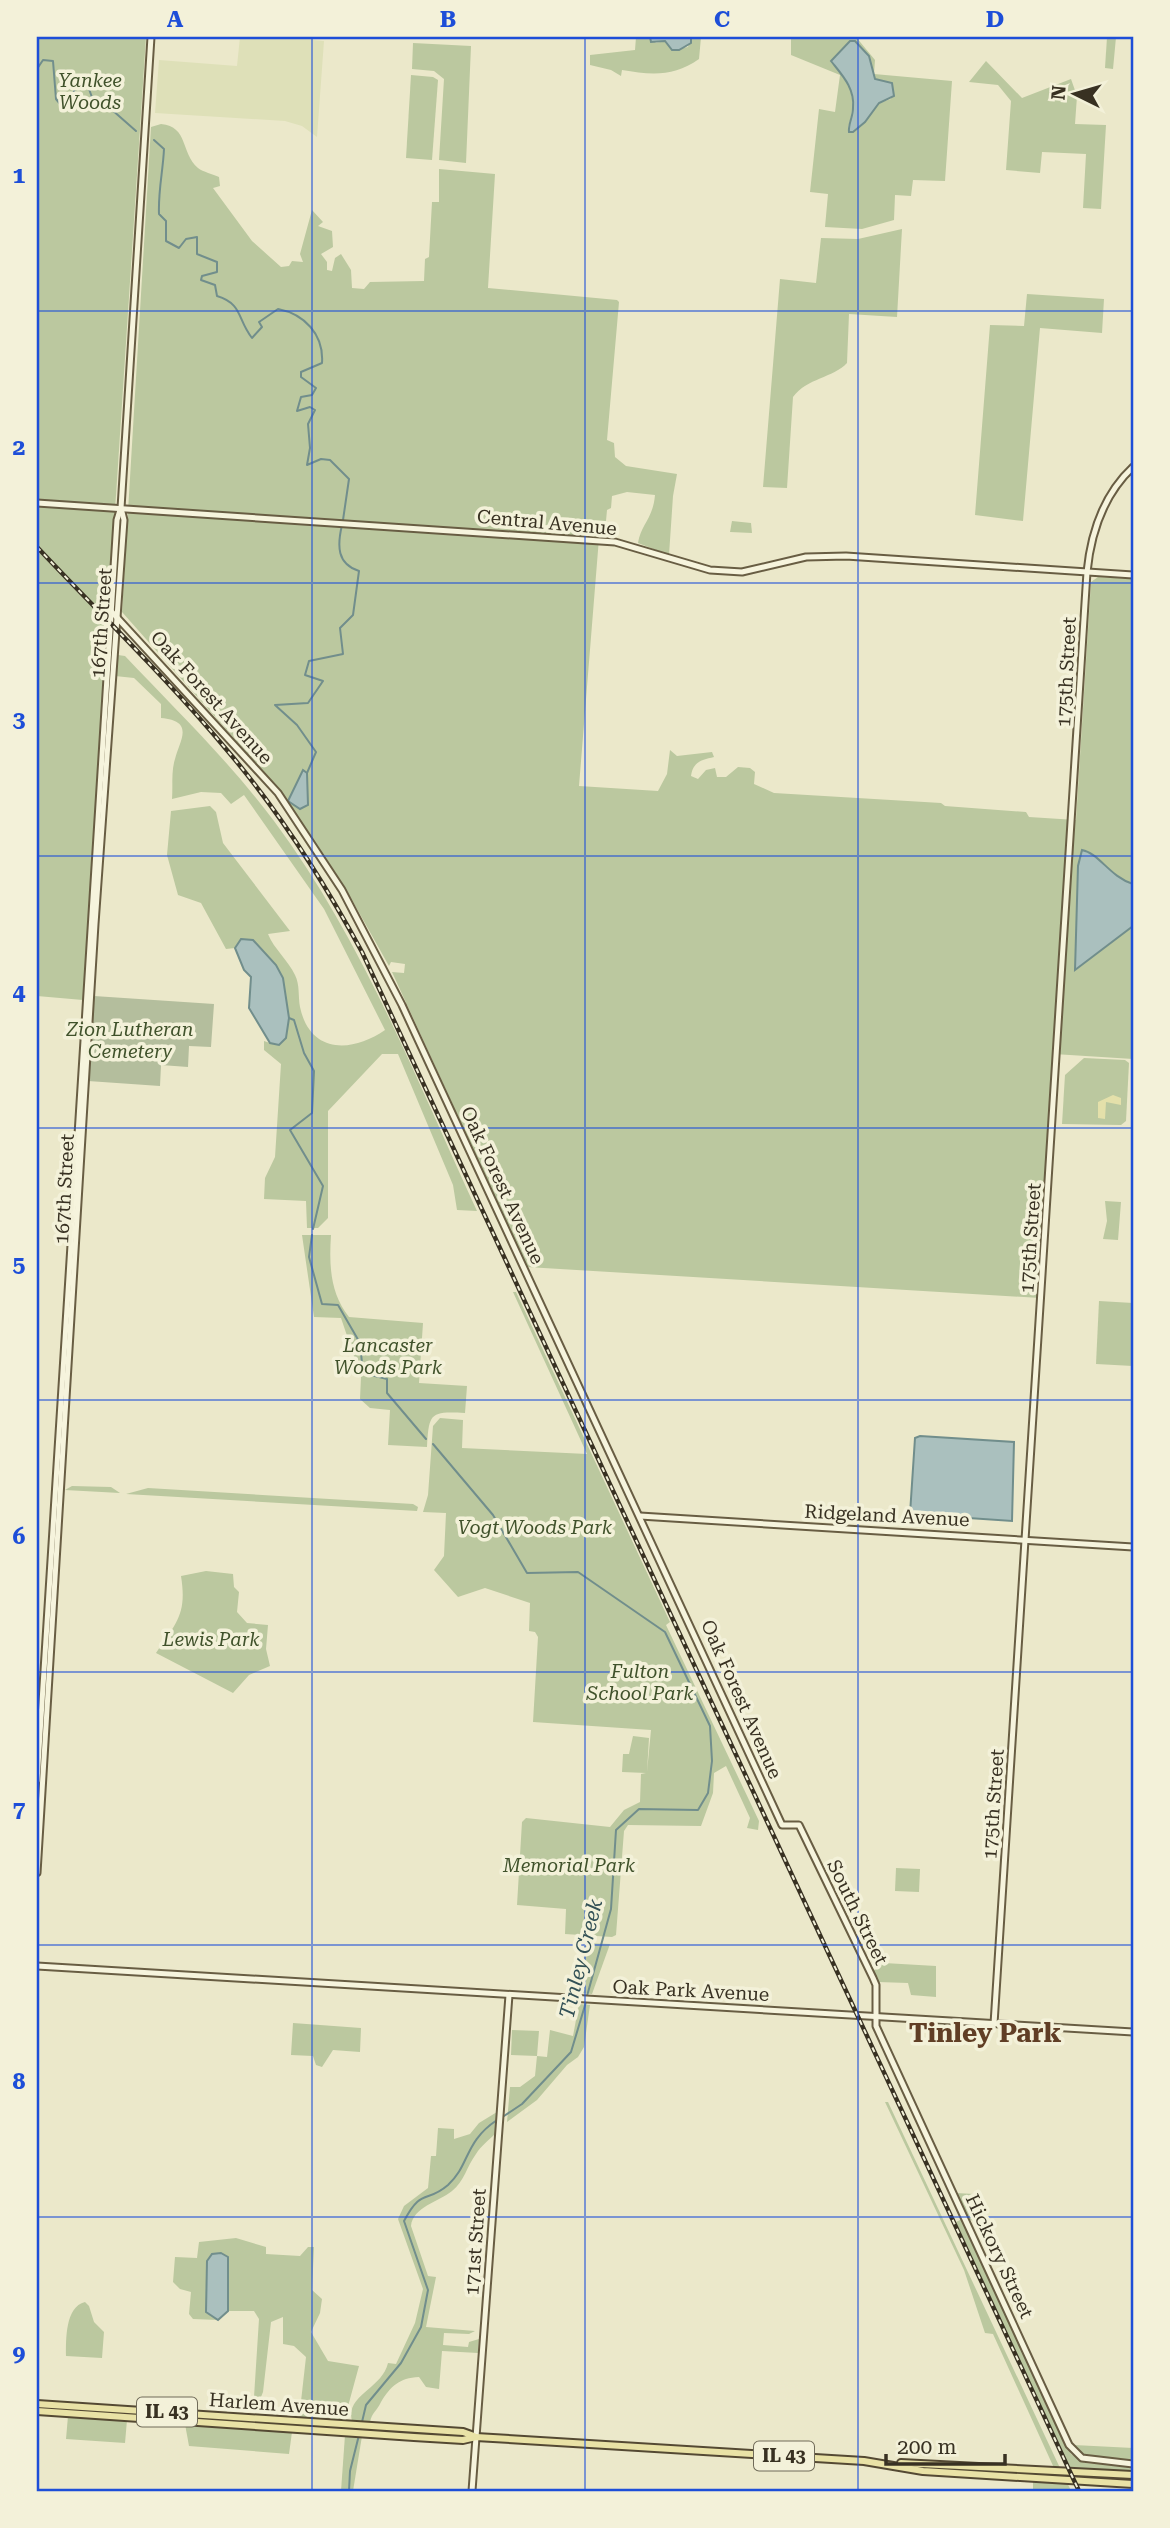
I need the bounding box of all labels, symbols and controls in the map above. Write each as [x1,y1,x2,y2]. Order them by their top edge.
text: A [167,6,184,33]
text: B [440,6,456,33]
text: C [714,6,730,33]
text: D [986,6,1004,33]
north arrow [1040,60,1110,130]
park label: Yankee Woods [58,69,122,114]
text: N [1046,84,1071,101]
text: 1 [13,162,26,189]
text: 2 [13,434,25,461]
street label: Central Avenue [476,505,618,540]
street label: 167th Street [86,567,117,679]
street label: 175th Street [1052,616,1081,728]
street label: Oak Forest Avenue [146,626,278,769]
text: 3 [13,706,26,733]
text: 4 [13,979,26,1006]
park label: Zion Lutheran Cemetery [65,1018,194,1063]
street label: Oak Forest Avenue [456,1103,549,1268]
street label: 167th Street [50,1133,79,1245]
street label: 175th Street [1015,1182,1046,1294]
text: 5 [13,1251,26,1278]
park label: Lancaster Woods Park [334,1334,443,1379]
street label: Ridgeland Avenue [804,1500,970,1531]
park label: Vogt Woods Park [458,1516,613,1539]
text: 6 [13,1523,26,1550]
street label: Oak Forest Avenue [696,1616,787,1782]
park label: Lewis Park [162,1628,260,1651]
park label: Fulton School Park [585,1660,694,1705]
street label: 175th Street [978,1748,1009,1860]
text: 7 [13,1796,26,1823]
park label: Memorial Park [502,1854,636,1877]
street label: South Street [822,1856,893,1969]
water label: Tinley Creek [555,1896,608,2021]
street label: Oak Park Avenue [612,1975,770,2006]
district label: Tinley Park [909,2018,1061,2048]
text: 8 [13,2068,26,2095]
street label: 171st Street [460,2188,491,2296]
street label: Hickory Street [961,2190,1038,2322]
text: 9 [13,2340,26,2367]
street label: Harlem Avenue [208,2388,350,2421]
road number: IL 43 [137,2398,197,2426]
scale bar [886,2423,1006,2467]
text: 200 m [897,2435,957,2459]
road number: IL 43 [754,2442,814,2470]

